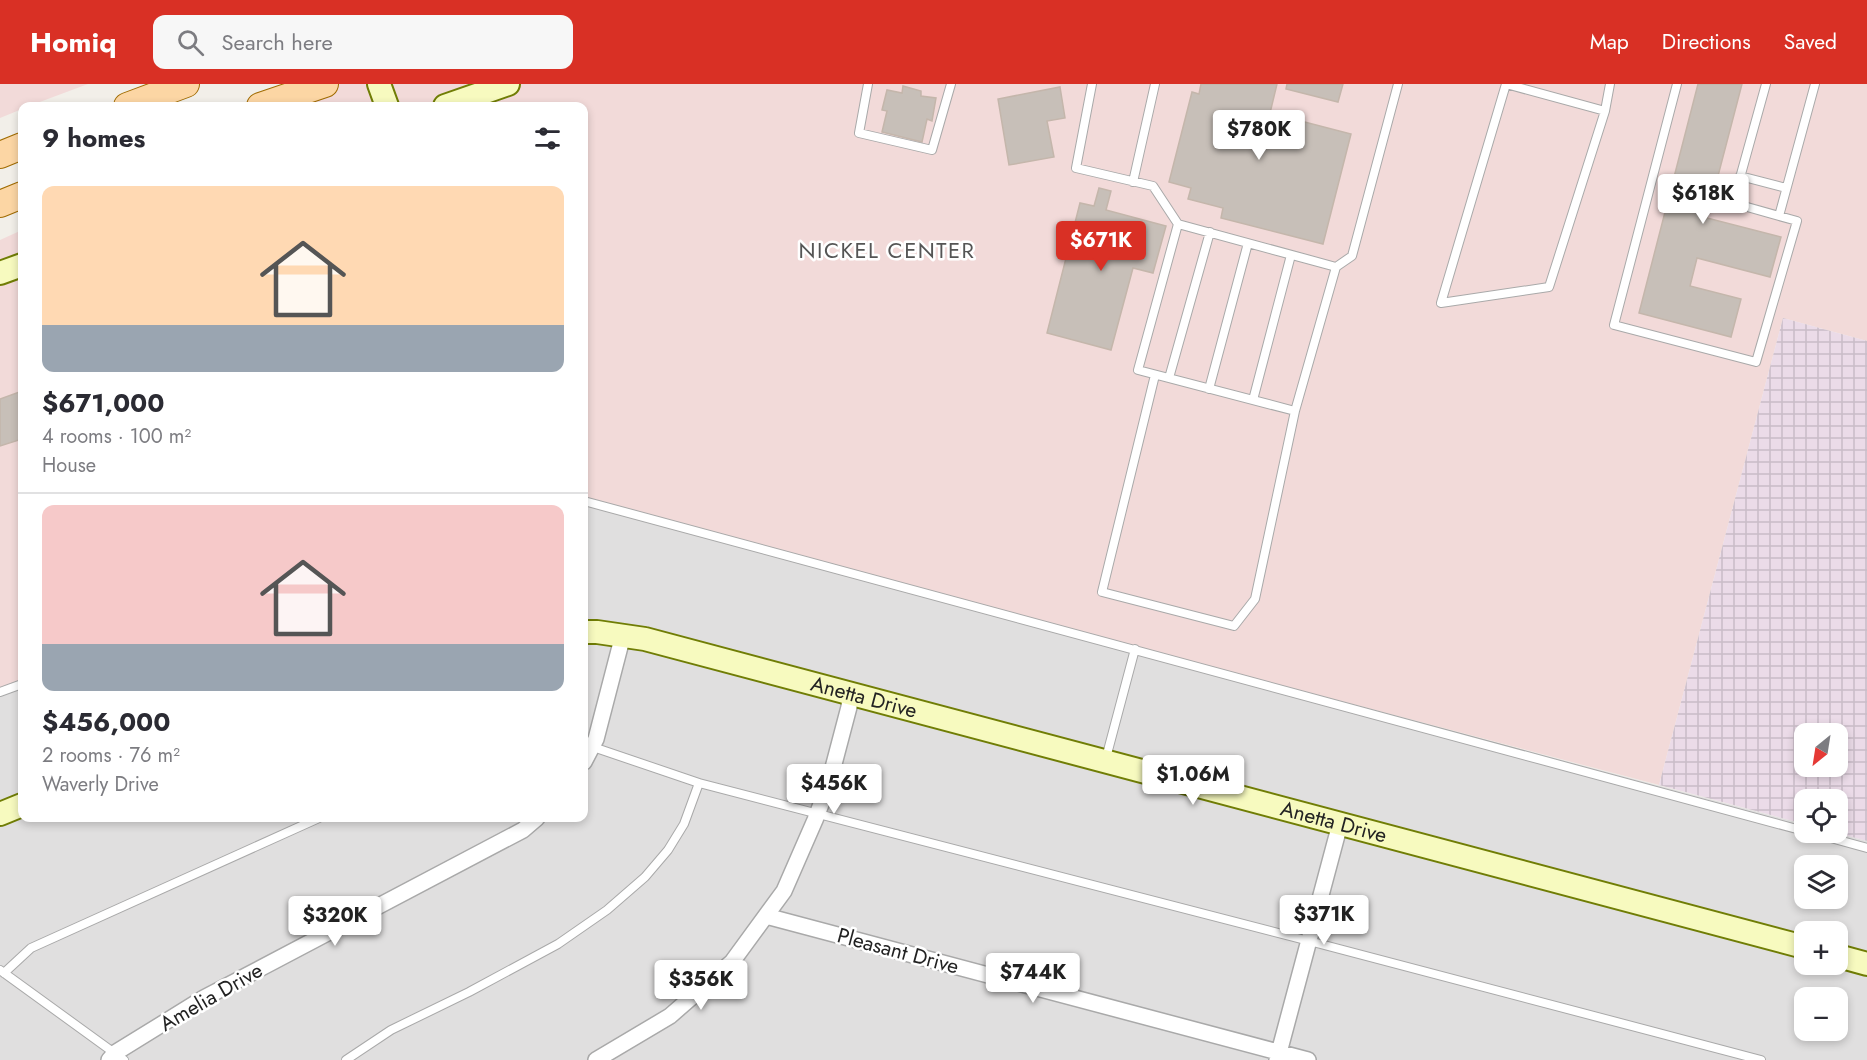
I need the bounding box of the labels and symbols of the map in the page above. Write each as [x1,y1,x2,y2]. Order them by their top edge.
pin: $780K [1217,110,1301,161]
pin: $618K [1661,174,1745,225]
pin: $671K [1059,221,1143,272]
district label: NICKEL CENTER [799,234,975,266]
street label: Anetta Drive [807,669,921,726]
north arrow [1794,723,1848,777]
pin: $1.06M [1144,755,1242,806]
pin: $456K [792,764,876,815]
street label: Anetta Drive [1277,794,1390,851]
pin: $371K [1282,895,1366,946]
pin: $320K [293,896,377,947]
street label: Pleasant Drive [834,920,962,982]
pin: $744K [991,953,1075,1004]
street label: Amelia Drive [154,955,268,1039]
pin: $356K [659,960,743,1011]

